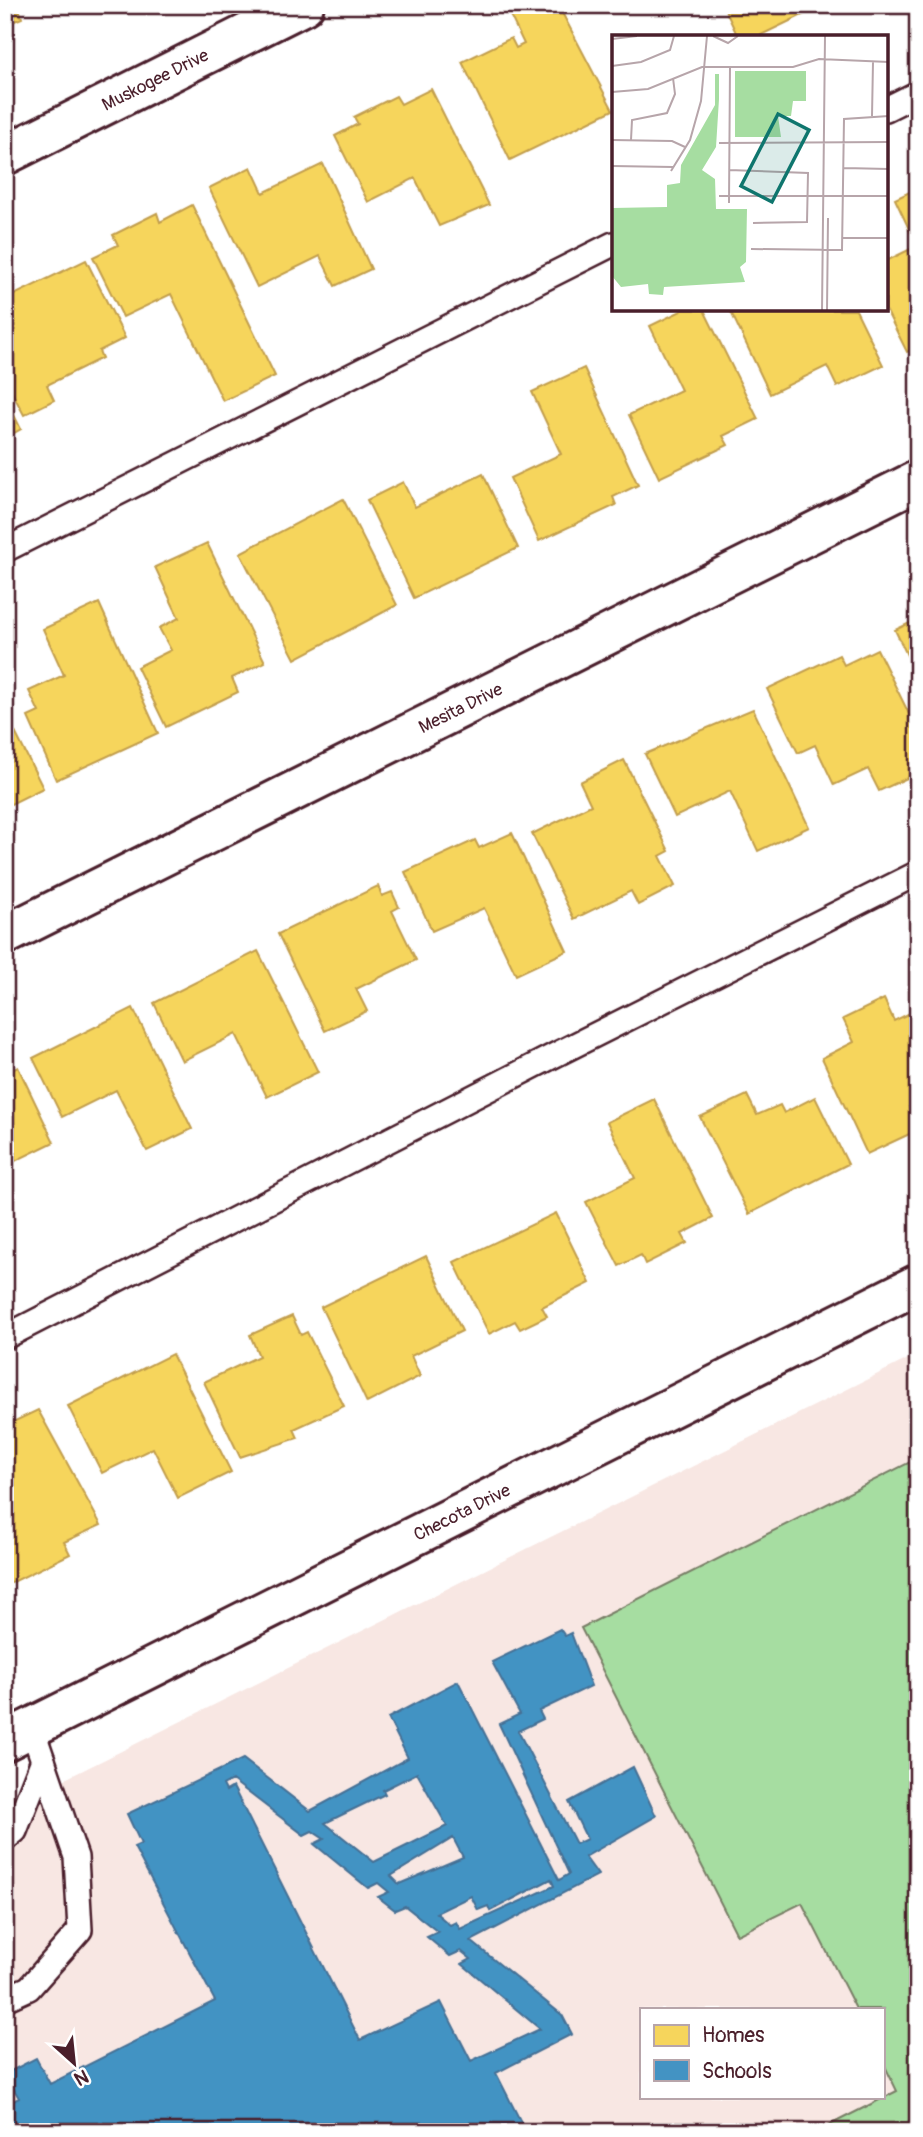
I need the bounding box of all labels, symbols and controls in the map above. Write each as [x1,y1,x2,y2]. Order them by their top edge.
inset map [612,35,888,312]
street label: Muskogee Drive [98,43,212,116]
street label: Mesita Drive [415,677,507,739]
street label: Checota Drive [410,1478,514,1546]
legend [640,2008,884,2098]
text: Homes [702,2022,765,2049]
north arrow [38,2028,108,2098]
text: Schools [702,2058,772,2085]
text: N [70,2064,92,2091]

